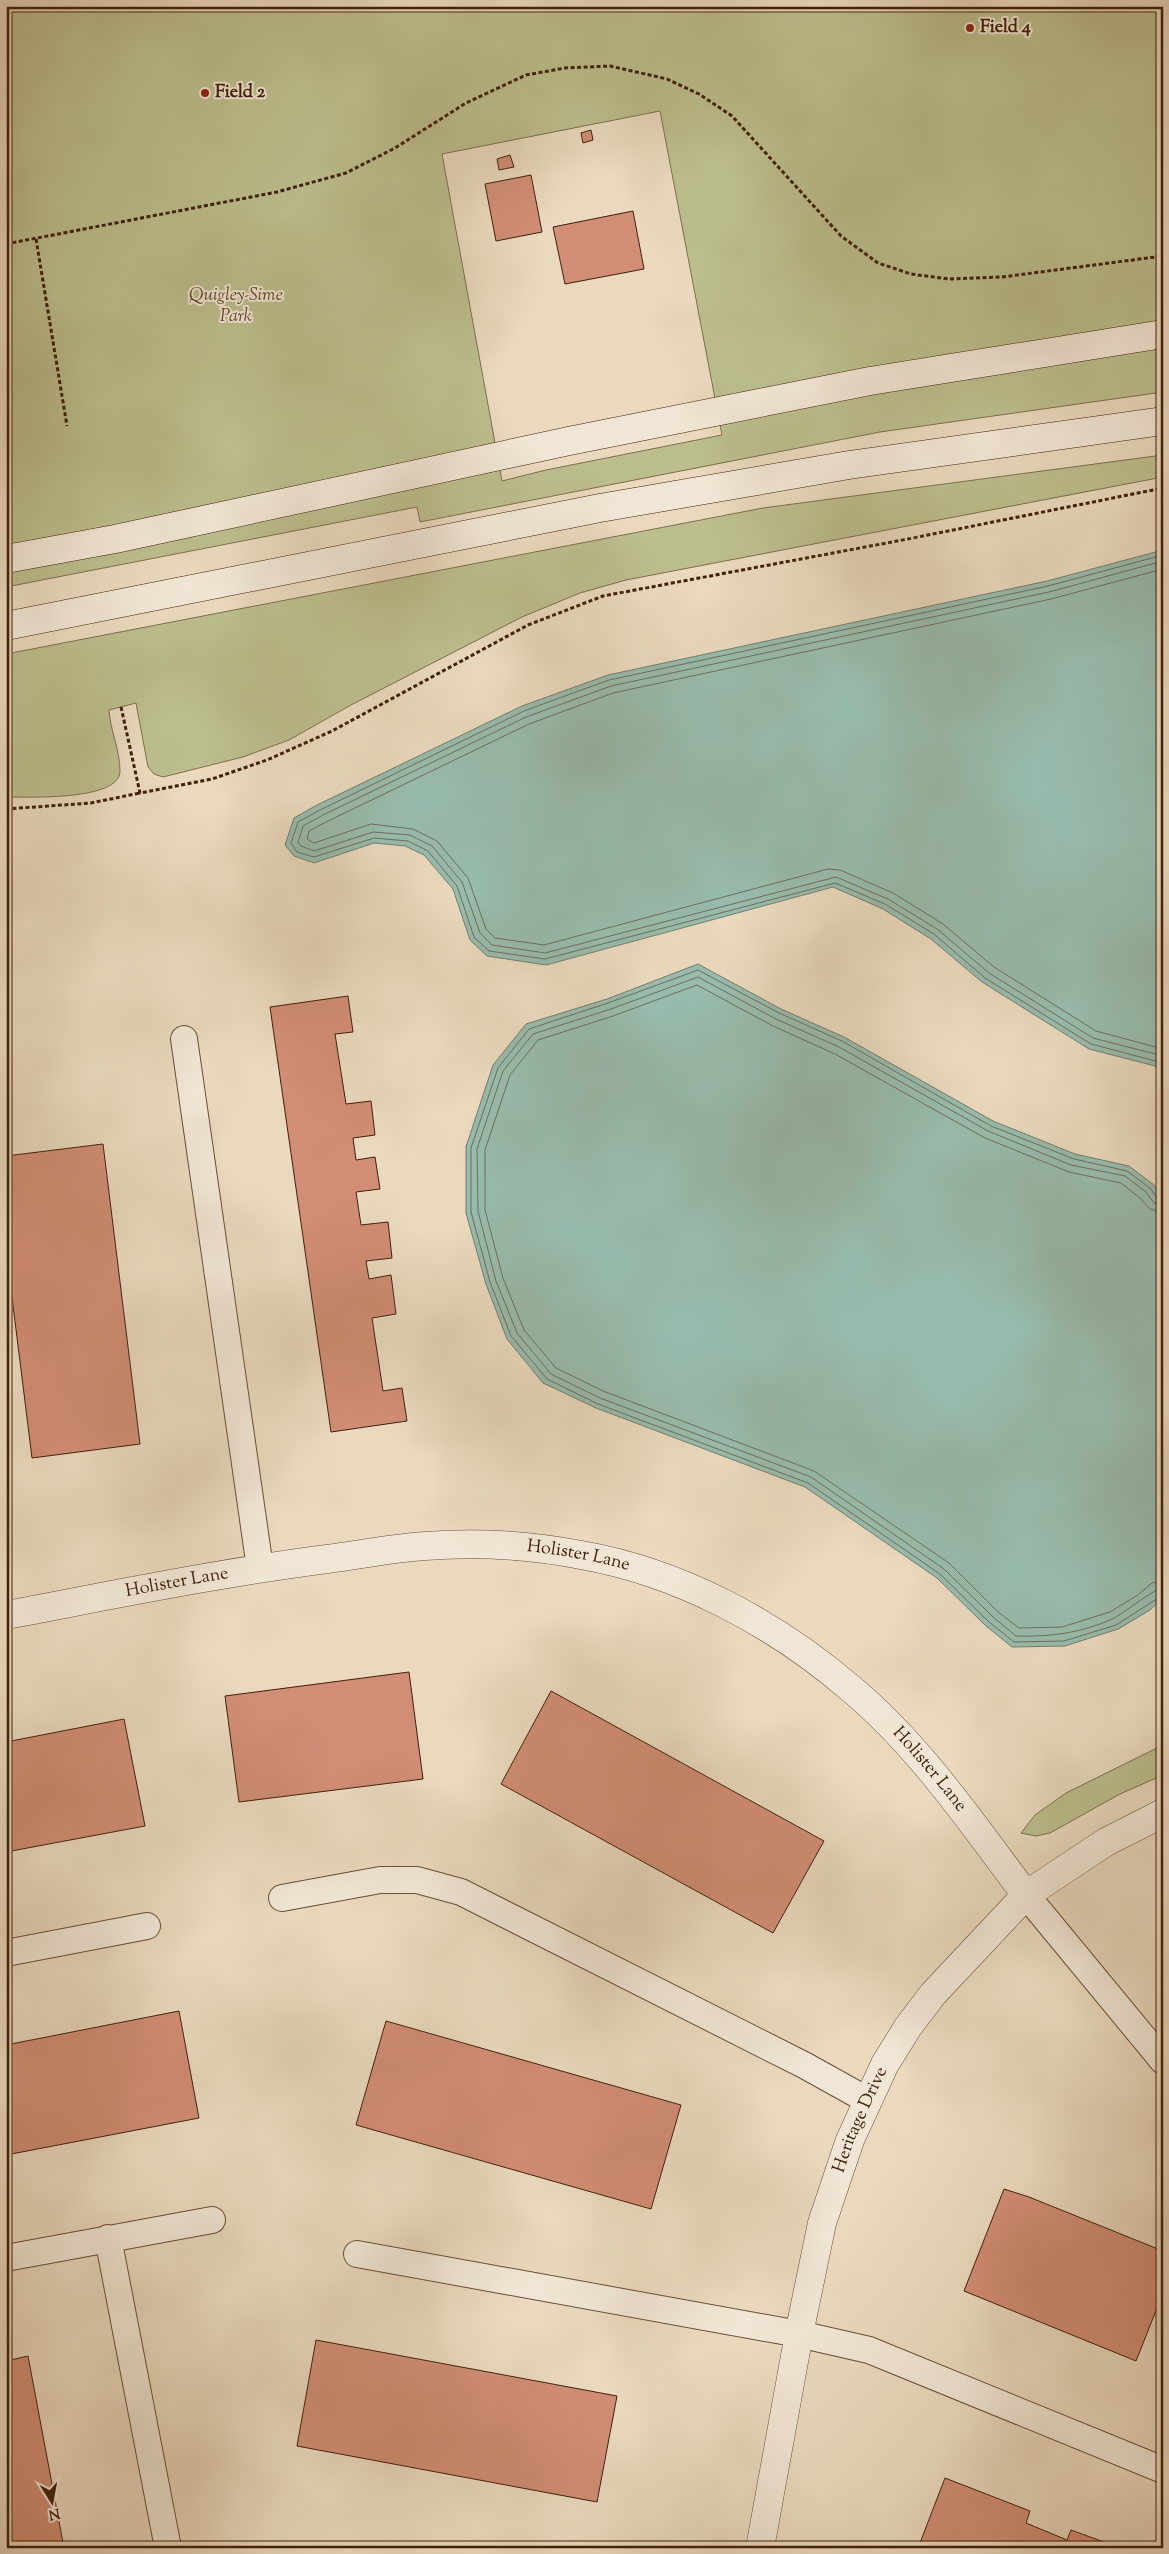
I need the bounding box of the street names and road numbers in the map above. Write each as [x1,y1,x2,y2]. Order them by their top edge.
street label: Holister Lane [525,1534,633,1579]
street label: Holister Lane [123,1561,231,1605]
street label: Holister Lane [886,1721,973,1818]
street label: Heritage Drive [827,2063,895,2176]

